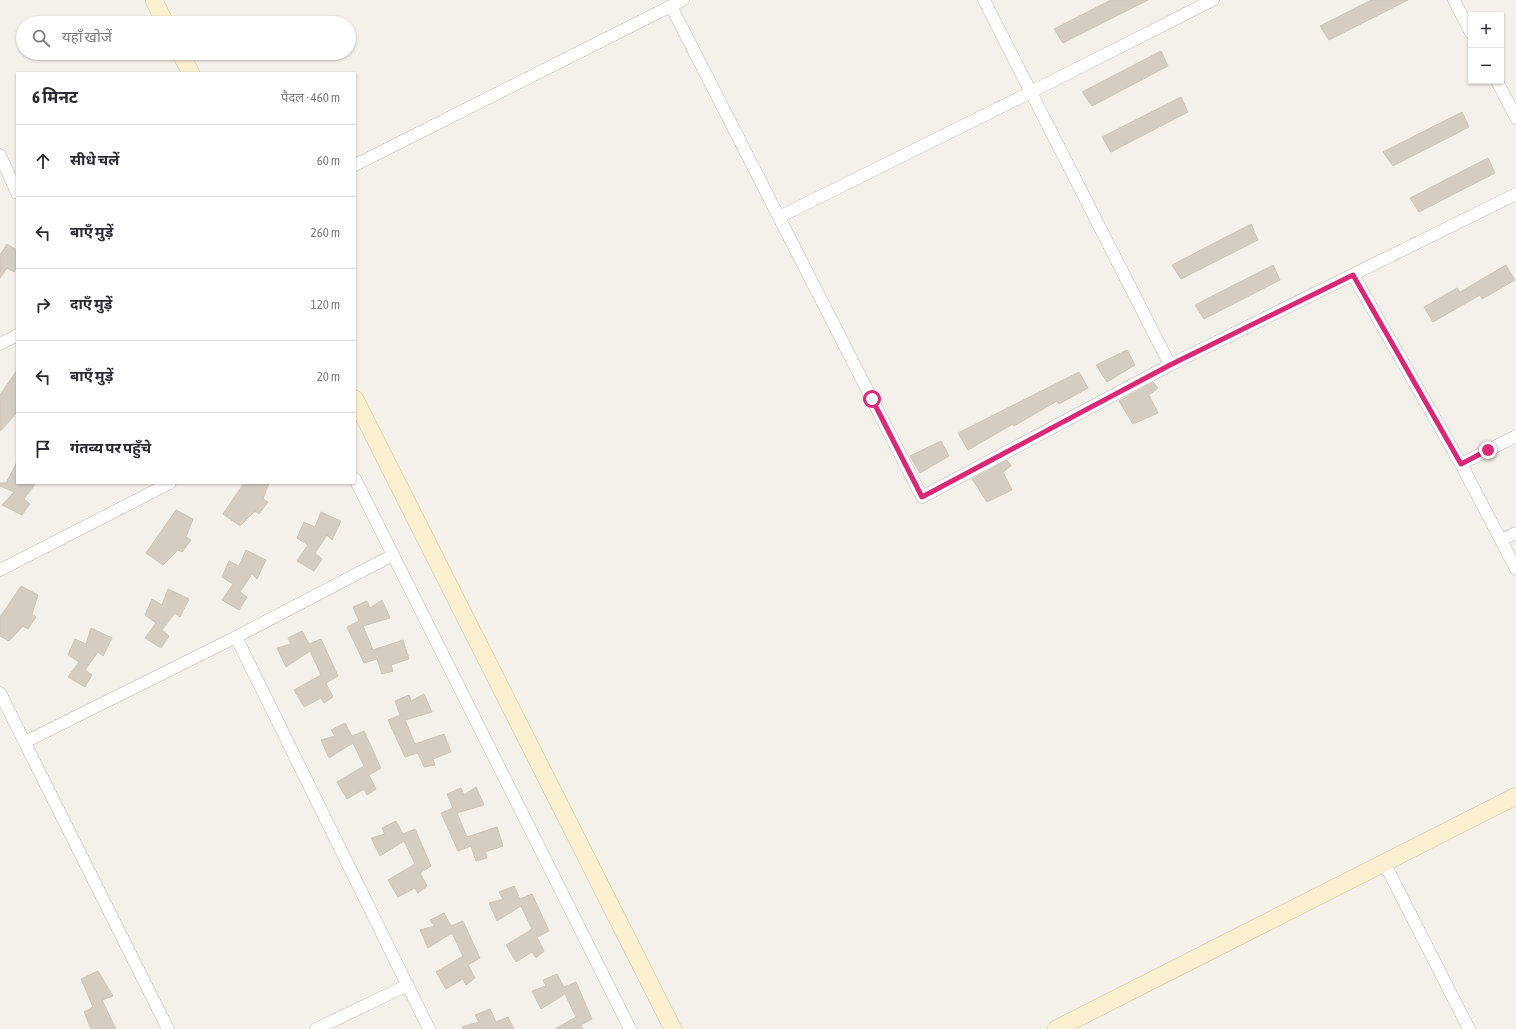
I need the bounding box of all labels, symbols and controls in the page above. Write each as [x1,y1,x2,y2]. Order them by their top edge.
map controls [1468,12,1504,84]
button: + [1468,12,1504,48]
search box [16,16,356,60]
icon: search [30,27,52,49]
text: यहाँ खोजें [62,28,112,45]
button: − [1468,48,1504,84]
text: 6 मिनट [32,87,78,107]
text: पैदल · 460 m [281,90,340,105]
icon: ahead [32,150,54,172]
text: सीधे चलें [70,151,119,168]
text: 60 m [317,153,340,168]
icon: left [32,222,54,244]
text: बाएँ मुड़ें [70,223,113,240]
text: 260 m [311,225,340,240]
icon: right [32,294,54,316]
text: दाएँ मुड़ें [70,295,112,312]
text: 120 m [311,297,340,312]
icon: left [32,366,54,388]
text: बाएँ मुड़ें [70,367,113,384]
text: 20 m [317,369,340,384]
route start [863,390,881,408]
icon: arrive [32,438,54,460]
text: गंतव्य पर पहुँचे [70,439,151,456]
route end [1479,441,1497,459]

